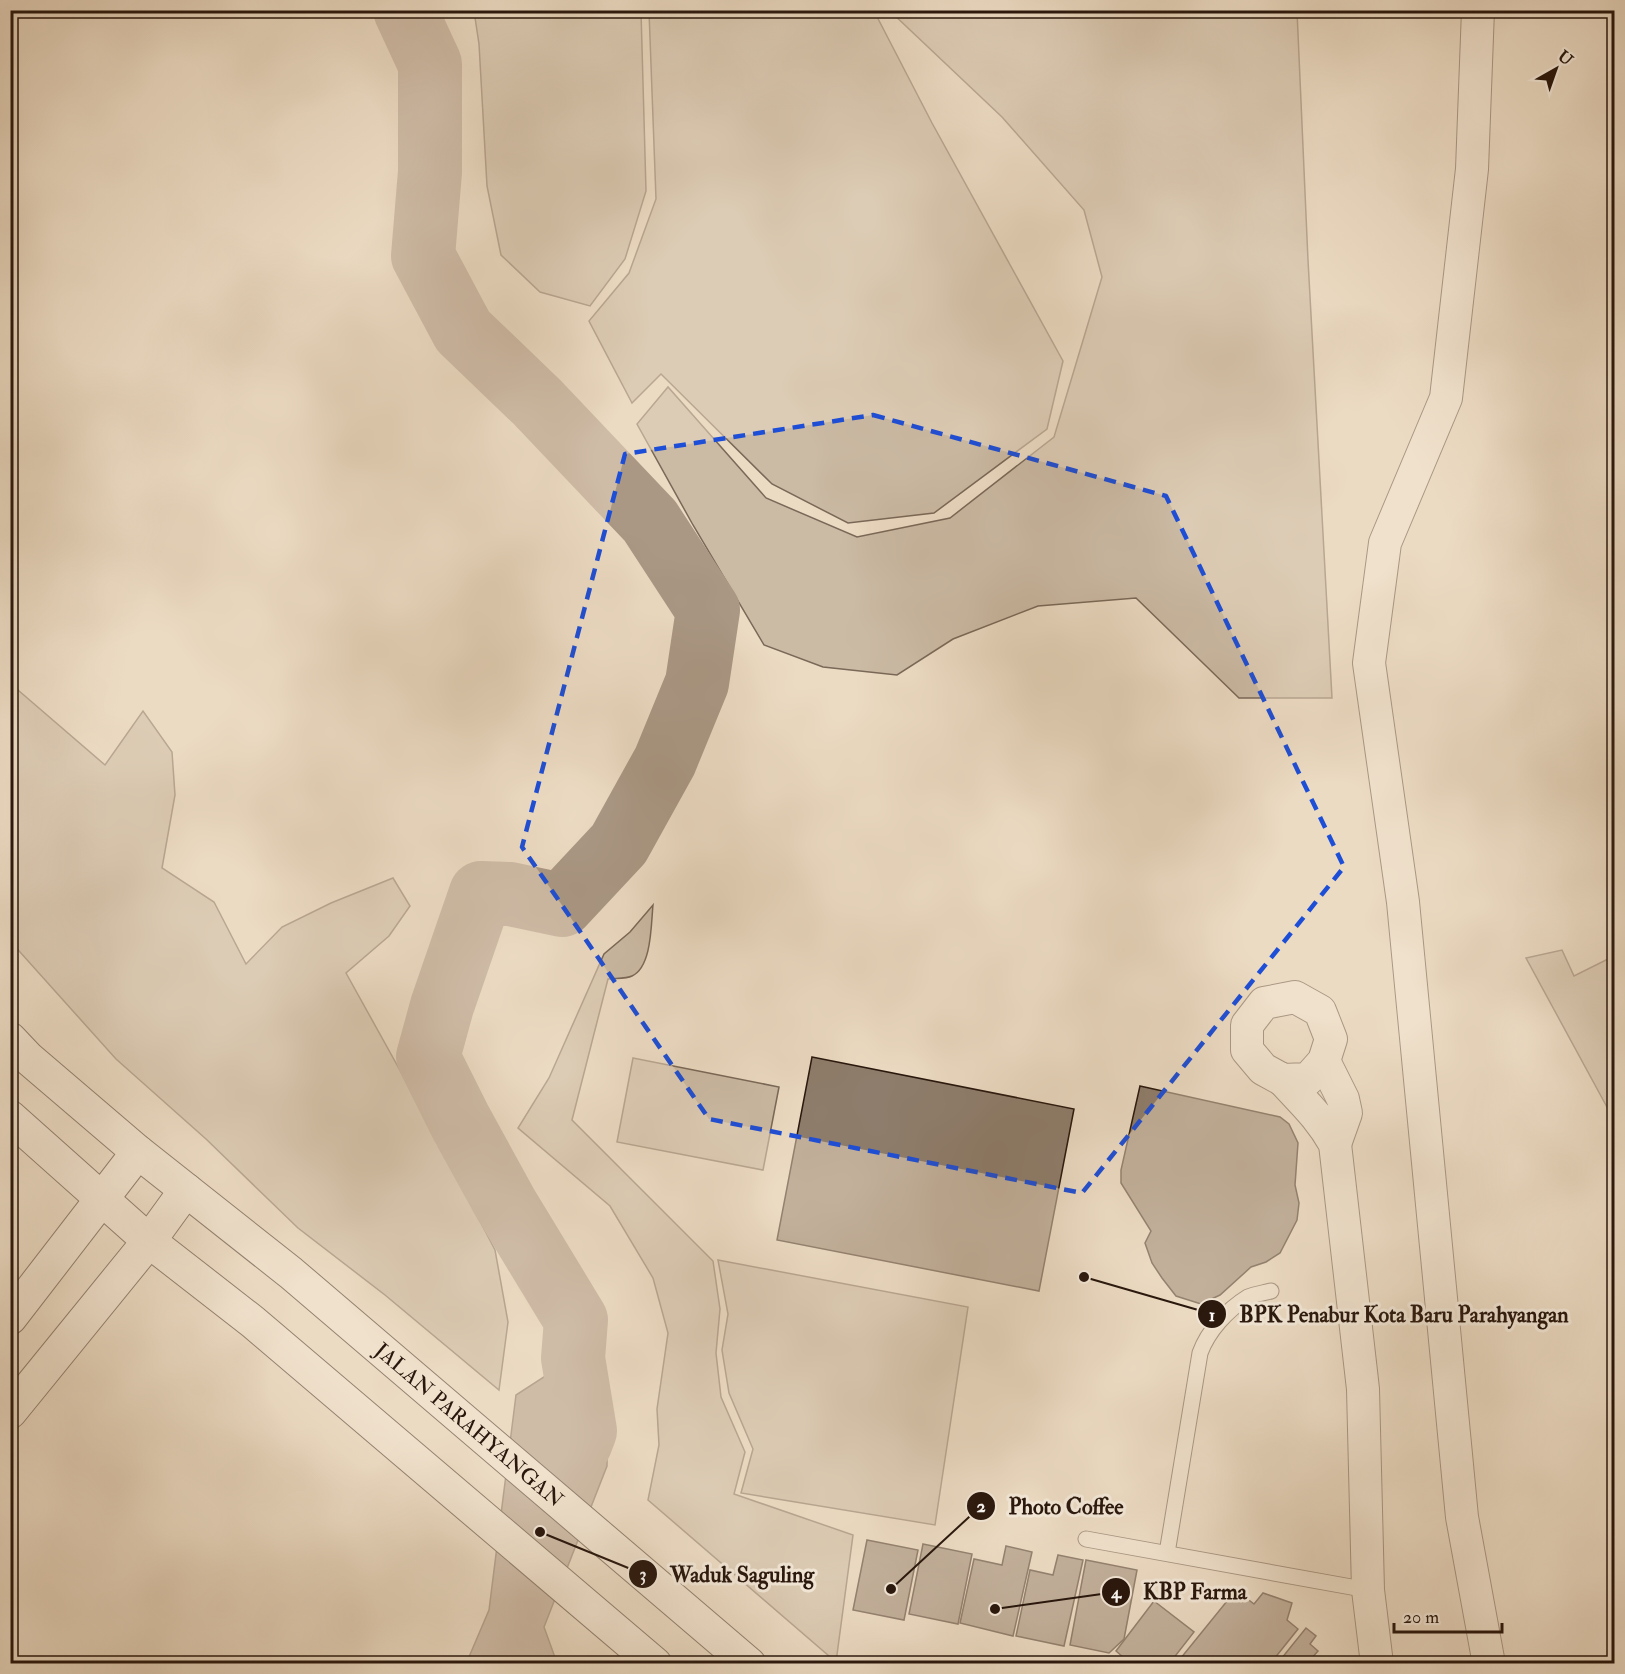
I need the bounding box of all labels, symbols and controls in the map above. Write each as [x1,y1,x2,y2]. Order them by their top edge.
north arrow [1526,39,1586,99]
text: U [1553,46,1577,71]
callout: BPK Penabur Kota Baru Parahyangan [1197,1294,1581,1334]
text: BPK Penabur Kota Baru Parahyangan [1239,1301,1569,1330]
text: 1 [1209,1304,1215,1327]
street label: JALAN PARAHYANGAN [368,1336,569,1514]
callout: Photo Coffee [966,1486,1135,1526]
text: Photo Coffee [1009,1493,1124,1521]
text: 2 [976,1495,986,1518]
callout: Waduk Saguling [628,1554,827,1594]
text: Waduk Saguling [669,1561,815,1590]
text: 3 [640,1563,647,1586]
callout: KBP Farma [1101,1572,1259,1612]
text: KBP Farma [1143,1578,1248,1606]
text: 4 [1110,1581,1122,1604]
scale bar [1394,1596,1502,1634]
text: 20 m [1403,1606,1439,1629]

